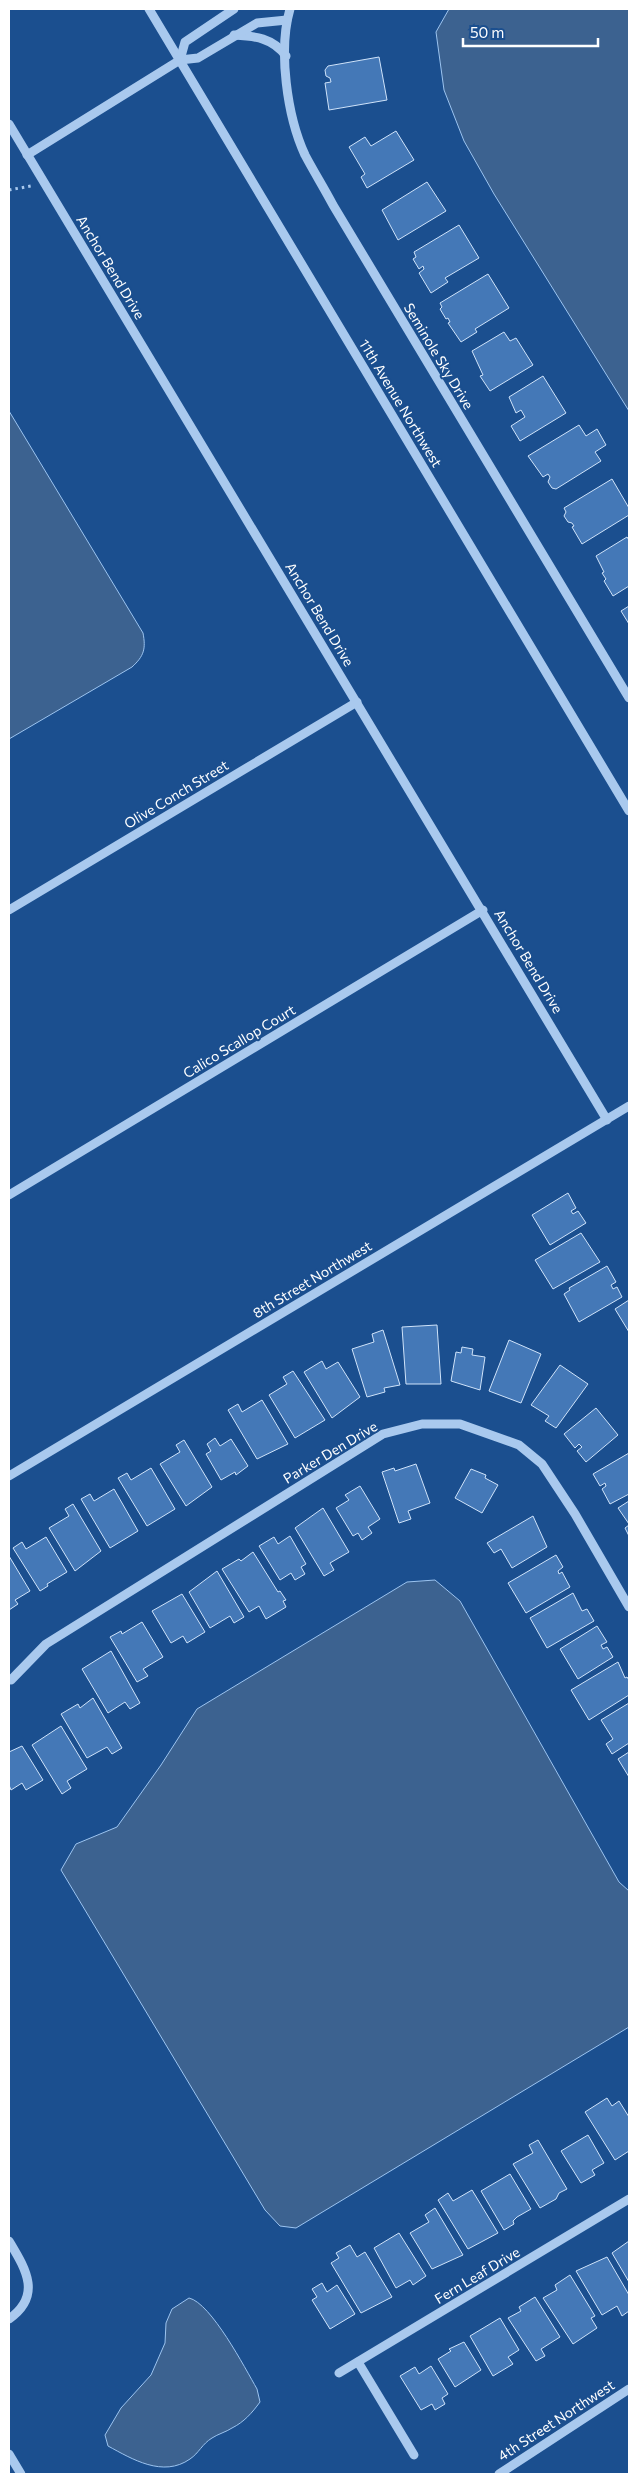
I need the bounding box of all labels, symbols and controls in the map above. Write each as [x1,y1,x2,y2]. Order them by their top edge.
scale bar [463,15,598,47]
text: 50 m [470,23,504,41]
street label: Anchor Bend Drive [73,212,149,322]
street label: Seminole Sky Drive [401,300,477,412]
street label: 11th Avenue Northwest [356,336,446,470]
street label: Anchor Bend Drive [282,559,358,669]
street label: Olive Conch Street [121,756,232,832]
street label: Anchor Bend Drive [491,906,567,1016]
street label: Calico Scallop Court [180,1001,298,1081]
street label: 8th Street Northwest [249,1237,375,1321]
street label: Parker Den Drive [280,1417,380,1487]
street label: Fern Leaf Drive [431,2243,523,2307]
street label: 4th Street Northwest [494,2376,618,2464]

